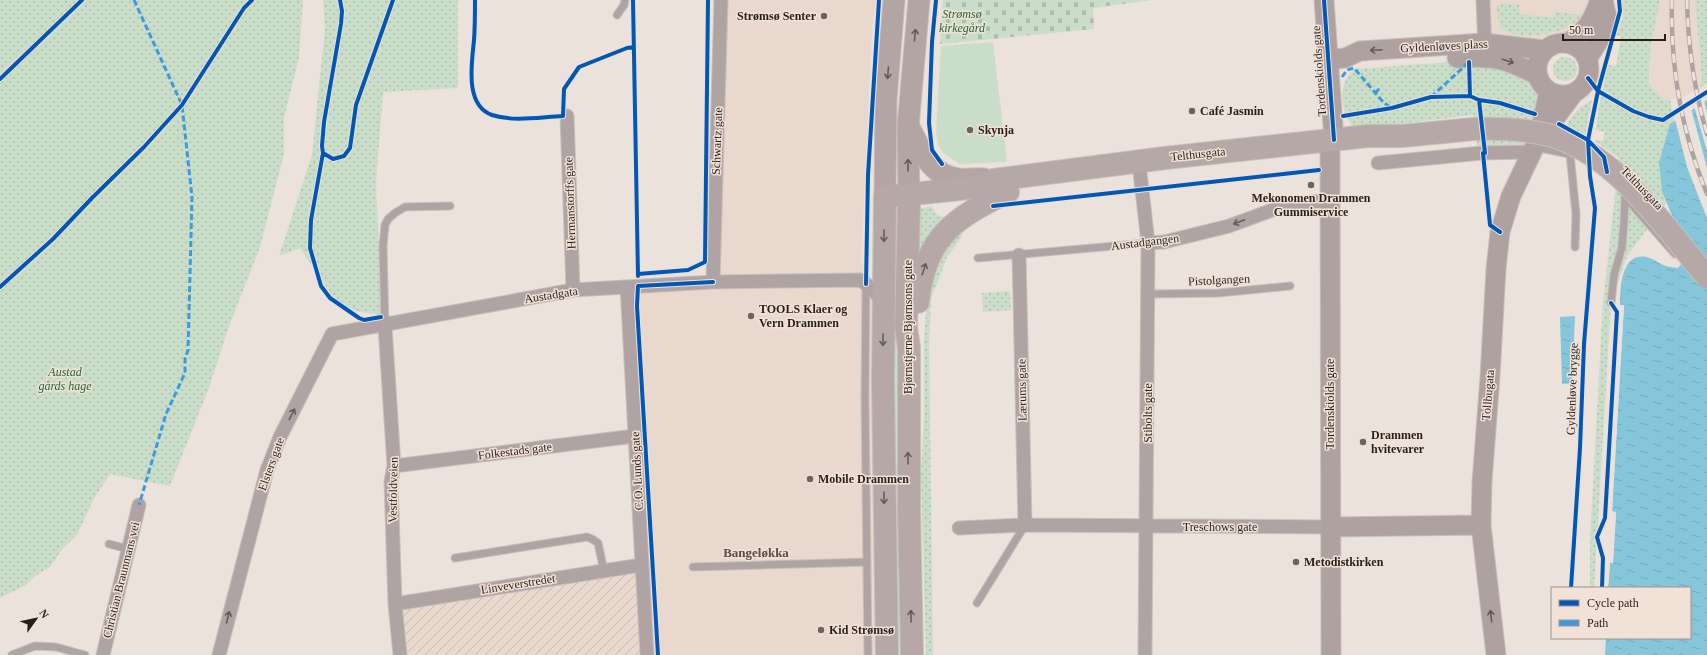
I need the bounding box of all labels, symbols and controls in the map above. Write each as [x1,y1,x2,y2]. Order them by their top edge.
park label: Strømsø kirkegård [939,7,986,35]
place label: Strømsø Senter [737,9,817,23]
marker: Strømsø Senter [819,11,829,21]
scale bar [1563,16,1665,42]
text: 50 m [1569,23,1594,37]
street label: Tordenskiolds gate [1309,25,1329,117]
one-way arrow [911,29,919,42]
street label: Gyldenløves plass [1400,37,1488,55]
one-way arrow [1370,46,1383,54]
one-way arrow [1502,58,1514,66]
one-way arrow [885,66,892,79]
place label: Café Jasmin [1200,104,1264,118]
marker: Café Jasmin [1187,106,1197,116]
street label: Schwartz gate [709,107,725,175]
place label: Skynja [978,123,1014,137]
marker: Skynja [965,125,975,135]
street label: Telthusgata [1170,144,1227,164]
street label: Hermanstorffs gate [561,157,579,249]
one-way arrow [904,159,912,172]
street label: Telthusgata [1618,163,1667,213]
marker: Mekonomen Drammen Gummiservice [1306,180,1316,190]
place label: Mekonomen Drammen Gummiservice [1252,191,1371,219]
one-way arrow [1233,219,1245,227]
one-way arrow [880,229,888,242]
street label: Austadgangen [1110,231,1180,253]
street label: Bjørnstjerne Bjørnsons gate [901,260,915,394]
one-way arrow [921,263,928,276]
street label: Pistolgangen [1188,271,1250,289]
street label: Austadgata [523,284,579,306]
place label: TOOLS Klaer og Vern Drammen [759,302,847,330]
marker: TOOLS Klaer og Vern Drammen [746,311,756,321]
one-way arrow [879,333,887,346]
street label: Gyldenløve brygge [1563,343,1581,435]
street label: Lærums gate [1014,359,1030,421]
street label: Tordenskiolds gate [1323,359,1337,449]
park label: Austad gårds hage [38,365,92,393]
street label: Tollbugata [1479,368,1497,421]
street label: Stibolts gate [1141,383,1155,443]
one-way arrow [289,408,296,420]
place label: Drammen hvitevarer [1371,428,1425,456]
street label: C.O. Lunds gate [628,431,646,511]
street label: Elsters gate [255,435,287,493]
marker: Drammen hvitevarer [1358,437,1368,447]
street label: Folkestads gate [477,440,553,462]
one-way arrow [904,452,912,465]
street label: Vestfoldveien [385,457,401,523]
place label: Mobile Drammen [818,472,909,486]
marker: Mobile Drammen [805,474,815,484]
one-way arrow [880,491,888,504]
street label: Christian Braunmans vei [100,520,142,640]
street label: Treschows gate [1183,520,1257,534]
district label: Bangeløkka [723,545,789,560]
place label: Metodistkirken [1304,555,1384,569]
marker: Metodistkirken [1291,557,1301,567]
street label: Linveverstredet [480,571,557,597]
legend [1551,587,1691,639]
text: Cycle path [1587,596,1639,610]
north arrow [16,599,56,639]
text: N [37,607,52,620]
one-way arrow [908,610,915,623]
one-way arrow [1487,610,1495,623]
one-way arrow [225,611,232,624]
text: Path [1587,616,1608,630]
place label: Kid Strømsø [829,623,894,637]
marker: Kid Strømsø [816,625,826,635]

